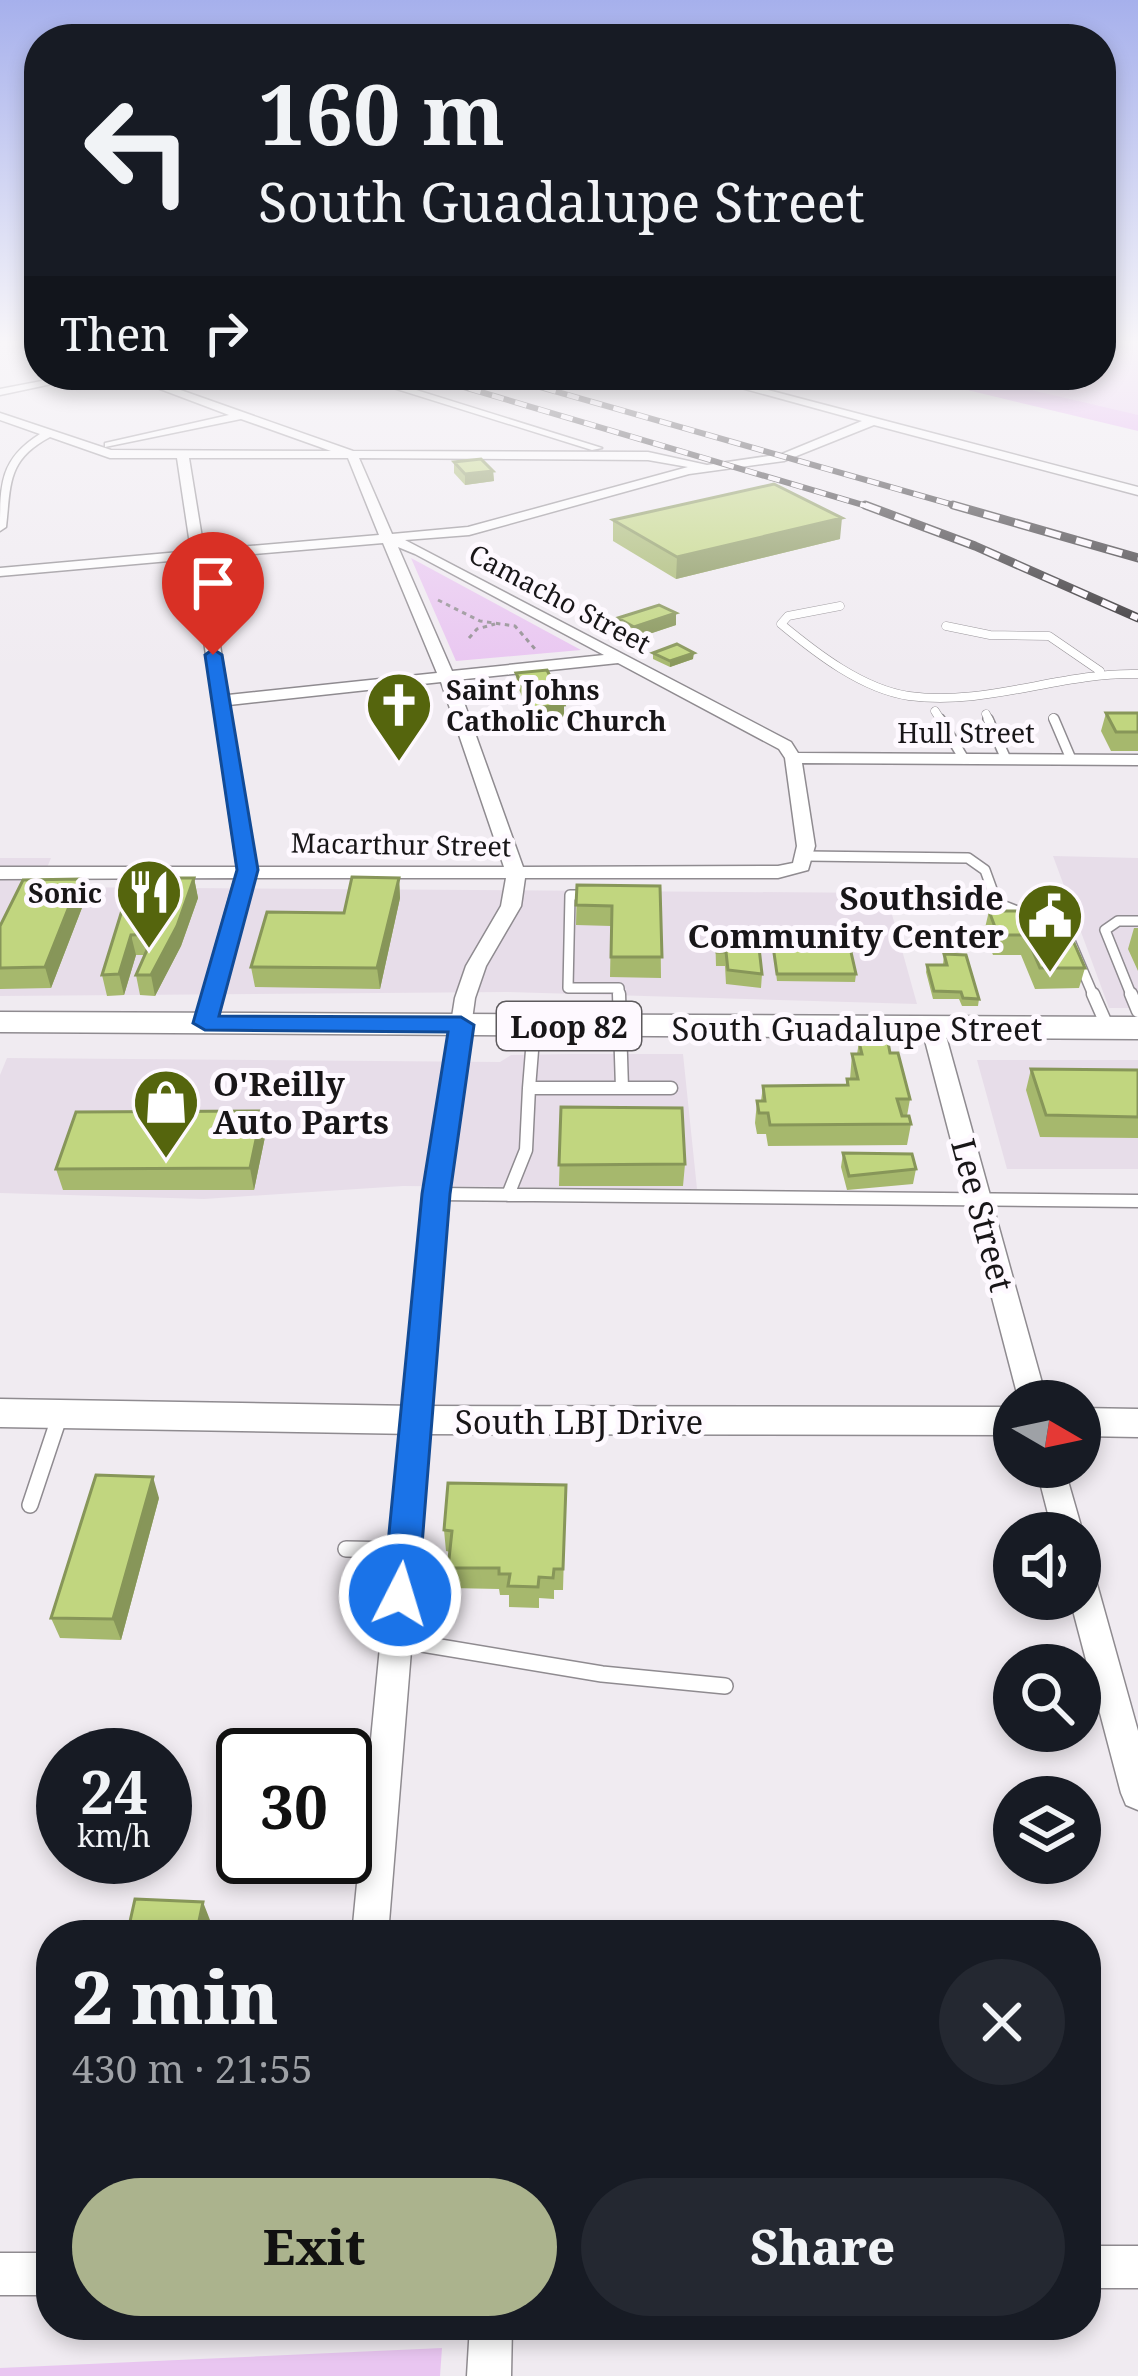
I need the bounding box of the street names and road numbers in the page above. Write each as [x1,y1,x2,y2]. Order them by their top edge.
street label: Camacho Street [463,535,657,661]
street label: Hull Street [897,714,1035,751]
street label: Macarthur Street [290,824,512,864]
road number: Loop 82 [497,1002,641,1050]
street label: South Guadalupe Street [672,1006,1042,1051]
street label: Lee Street [941,1134,1025,1296]
street label: South LBJ Drive [455,1399,703,1444]

